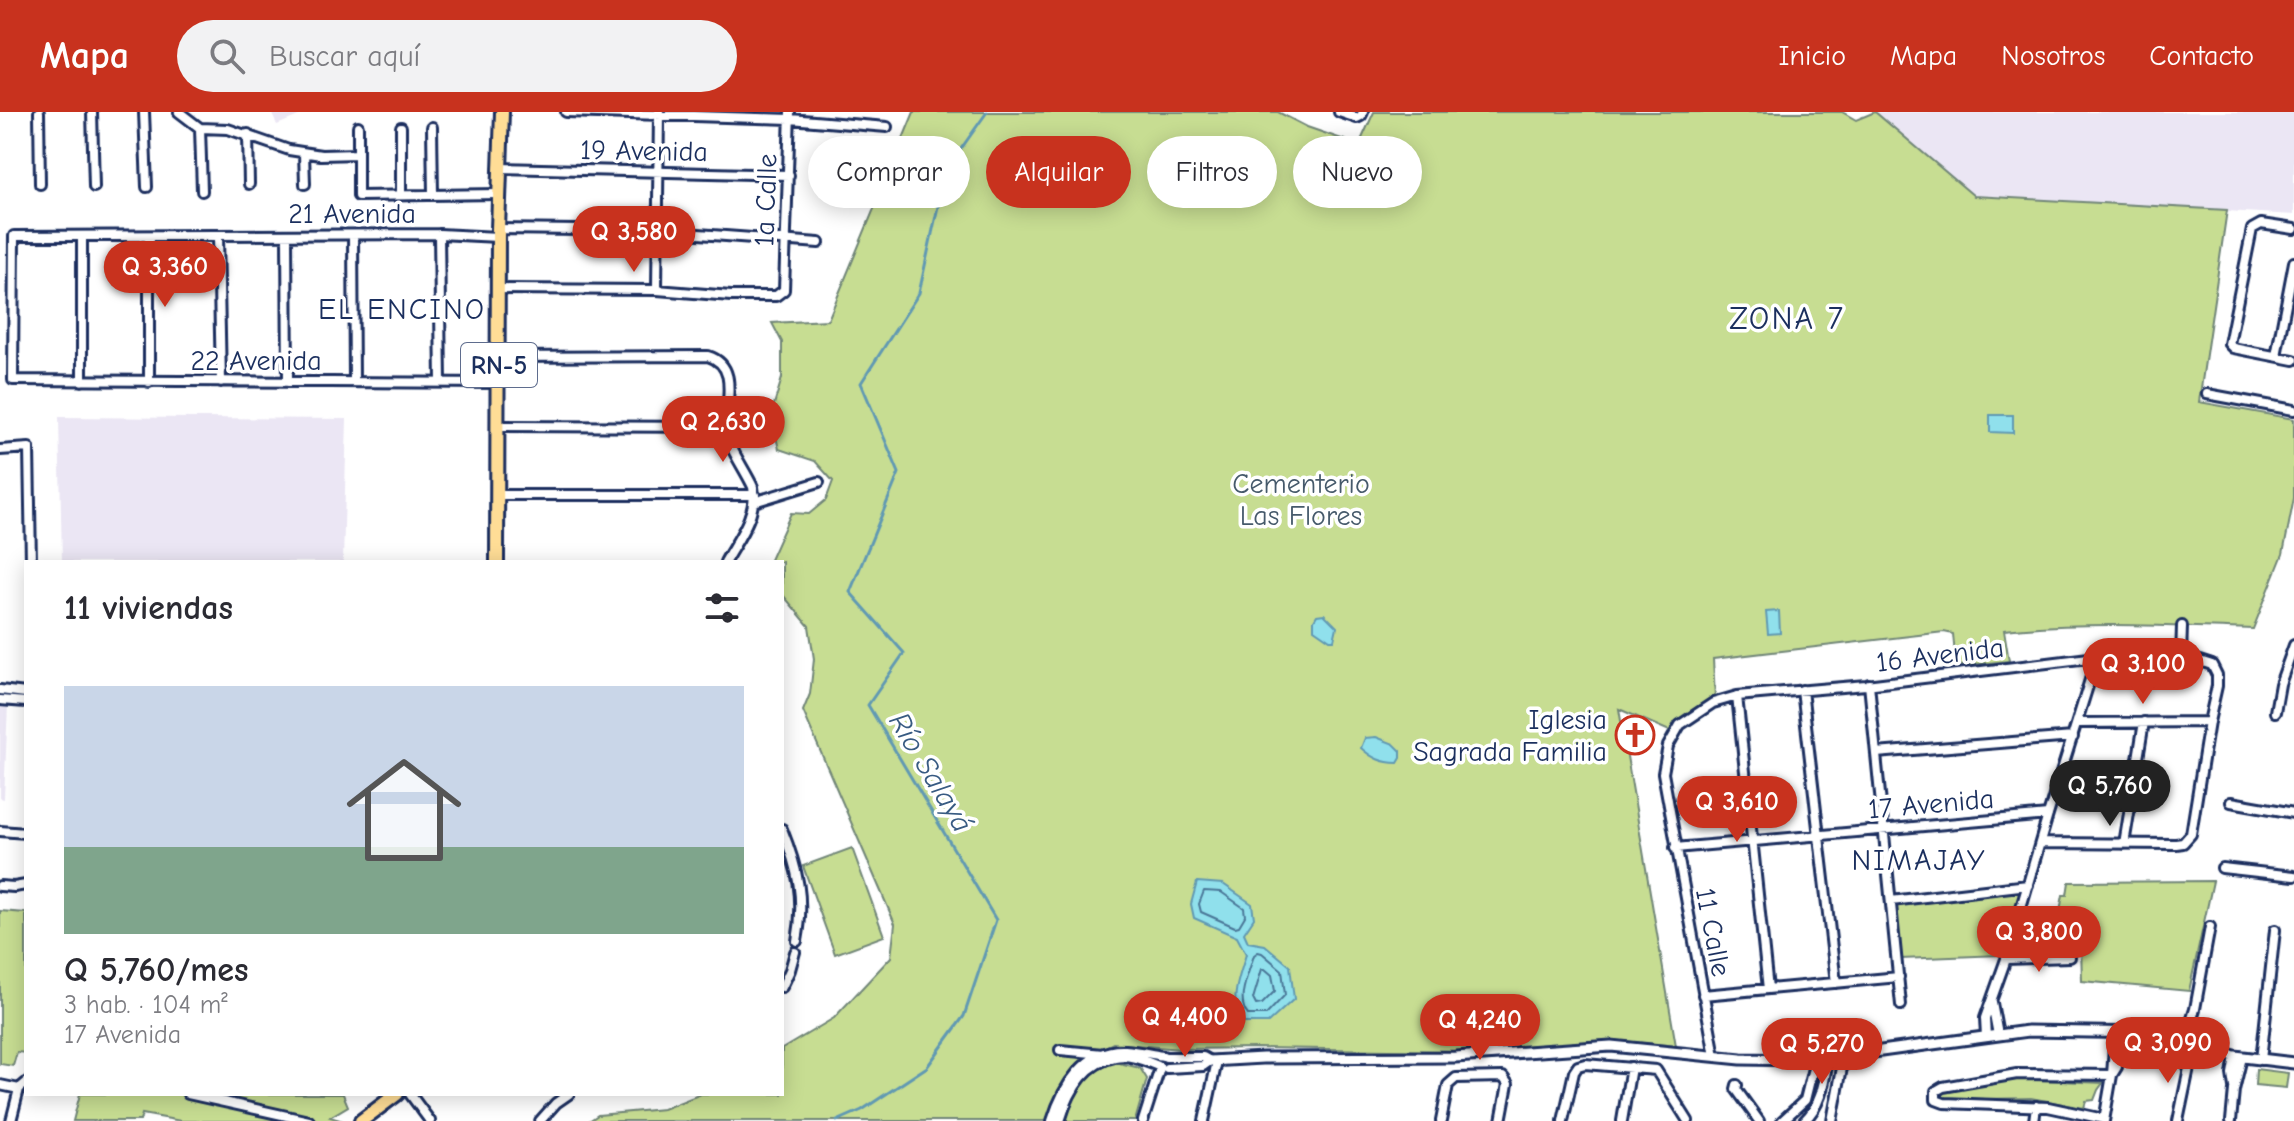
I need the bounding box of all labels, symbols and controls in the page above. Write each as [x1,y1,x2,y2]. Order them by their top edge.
search box [177,20,737,92]
text: Mapa [40,34,129,78]
icon: search [205,34,249,78]
text: Buscar aquí [269,39,420,74]
text: Inicio [1779,40,1846,72]
text: Mapa [1890,40,1957,72]
text: Nosotros [2001,40,2105,72]
text: Contacto [2149,40,2254,72]
street label: 19 Avenida [580,134,708,168]
chip: Comprar [808,136,970,208]
chip: Alquilar [986,136,1131,208]
chip: Filtros [1147,136,1277,208]
chip: Nuevo [1293,136,1422,208]
street label: 1a Calle [748,153,784,247]
street label: 21 Avenida [288,198,416,230]
pin: Q 3,580 [560,206,708,274]
text: Q 3,580 [590,217,678,247]
pin: Q 3,360 [91,241,239,309]
text: Q 3,360 [122,252,208,282]
district label: EL ENCINO [318,292,486,327]
district label: ZONA 7 [1729,300,1845,337]
road number: RN-5 [461,343,537,387]
street label: 22 Avenida [190,345,322,377]
pin: Q 2,630 [649,396,797,464]
text: Q 2,630 [680,407,766,437]
park label: Cementerio Las Flores [1232,468,1370,532]
icon: filters [700,586,744,630]
text: 11 viviendas [64,588,233,628]
street label: 16 Avenida [1875,631,2006,679]
pin: Q 3,100 [2069,638,2217,706]
text: Q 3,100 [2100,649,2186,679]
place label: Iglesia Sagrada Familia [1413,704,1607,768]
water label: Río Salayá [881,706,980,838]
church icon: Iglesia Sagrada Familia [1614,714,1656,756]
icon: home [332,738,476,882]
pin: Q 5,760 [2036,760,2184,828]
text: Q 5,760 [2067,771,2153,801]
pin: Q 3,610 [1663,776,1811,844]
street label: 17 Avenida [1867,783,1995,825]
text: Q 3,610 [1695,787,1779,817]
district label: NIMAJAY [1851,843,1987,878]
street label: 11 Calle [1689,885,1737,979]
pin: Q 3,800 [1965,906,2113,974]
text: Q 3,800 [1995,917,2083,947]
text: Q 5,760/mes [64,950,248,990]
text: 3 hab. · 104 m² [64,990,228,1020]
pin: Q 4,400 [1111,991,1259,1059]
pin: Q 4,240 [1406,994,1554,1062]
text: Q 4,400 [1142,1002,1228,1032]
text: Q 4,240 [1438,1005,1522,1035]
pin: Q 3,090 [2094,1017,2242,1085]
pin: Q 5,270 [1748,1018,1896,1086]
text: 17 Avenida [64,1020,181,1050]
text: Q 3,090 [2124,1028,2212,1058]
text: Q 5,270 [1779,1029,1865,1059]

